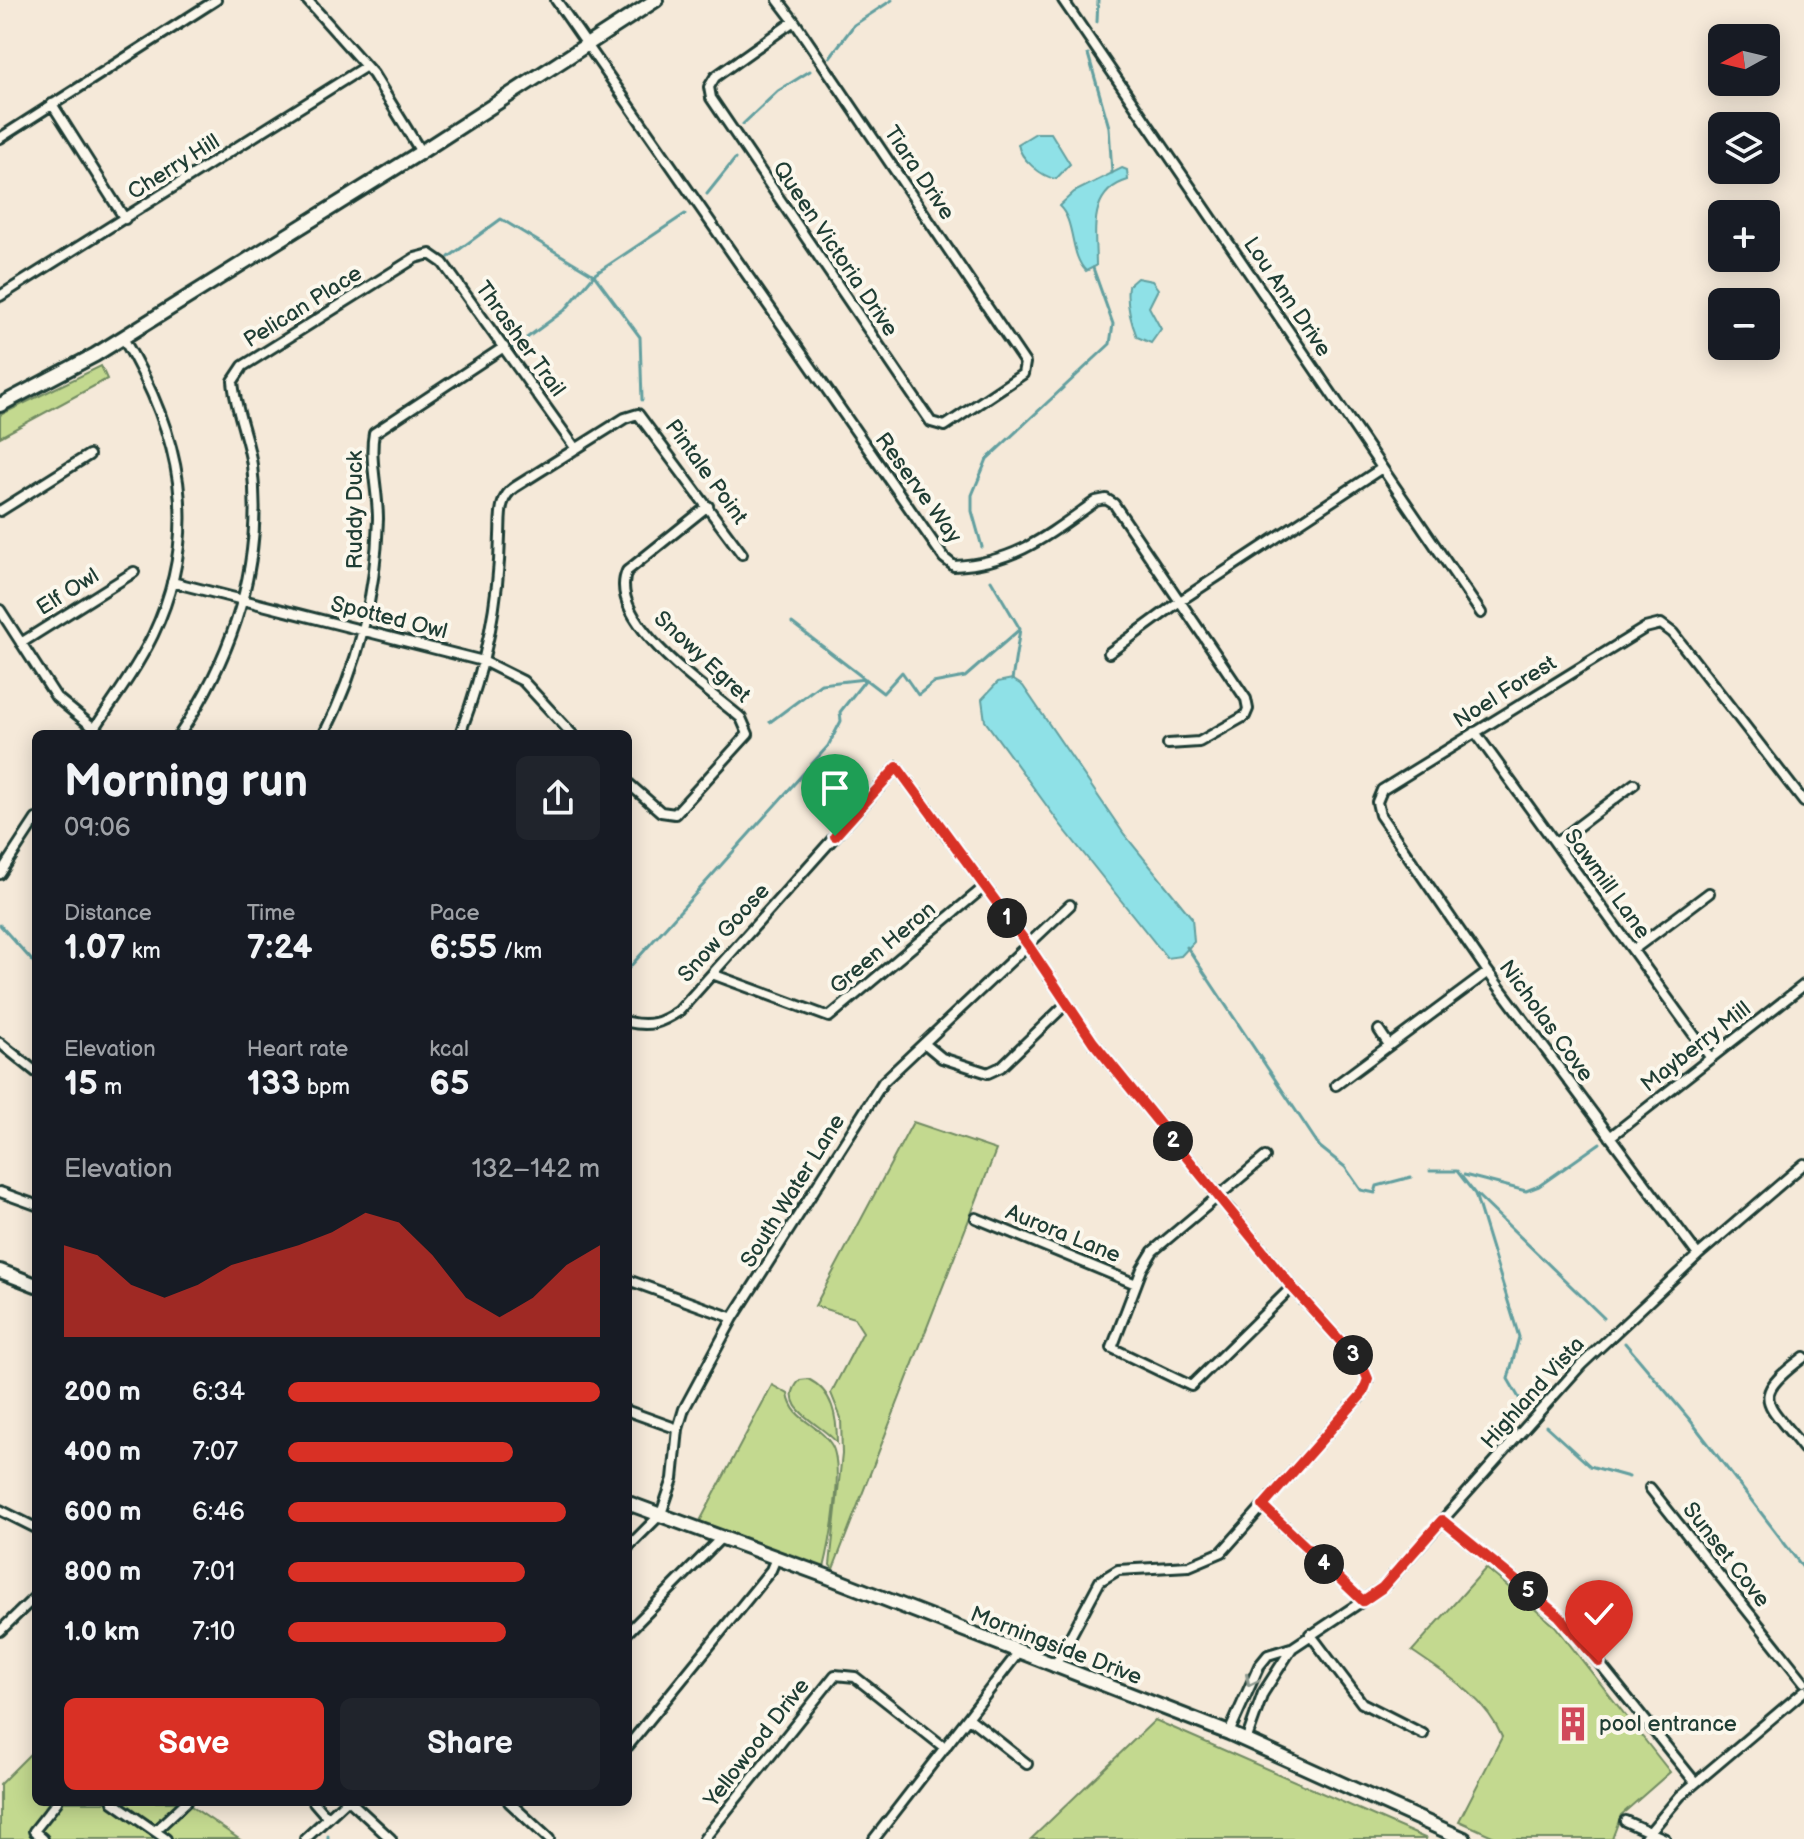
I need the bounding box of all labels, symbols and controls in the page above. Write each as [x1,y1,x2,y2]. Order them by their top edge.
north arrow [1708,24,1780,96]
map controls [1708,24,1780,360]
button: layers [1708,112,1780,184]
street label: Tiara Drive [878,121,960,225]
street label: Cherry Hill [123,128,225,206]
street label: Queen Victoria Drive [766,156,904,342]
button: + [1708,200,1780,272]
street label: Lou Ann Drive [1237,232,1337,362]
street label: Pelican Place [239,260,367,354]
street label: Thrasher Trail [469,276,571,402]
button: − [1708,288,1780,360]
street label: Pintale Point [659,414,753,530]
street label: Reserve Way [869,427,967,549]
street label: Ruddy Duck [342,451,369,569]
street label: Elf Owl [32,562,104,622]
street label: Spotted Owl [328,590,450,646]
street label: Snowy Egret [648,605,756,709]
street label: Noel Forest [1449,650,1562,734]
pin [801,754,869,836]
text: Morning run [64,756,308,809]
button: share [516,756,600,840]
icon: arrive [813,766,857,810]
text: 09:06 [64,813,131,844]
street label: Sawmill Lane [1558,824,1656,944]
street label: Snow Goose [672,878,776,988]
street label: Green Heron [825,896,941,1000]
pin: 1 [987,898,1027,938]
text: Distance [64,900,152,927]
text: Time [247,900,295,927]
text: Pace [429,900,480,927]
text: 1 [1002,904,1012,931]
text: 1.07 [64,927,126,968]
text: 7:24 [247,927,313,968]
text: 6:55 [429,927,497,968]
text: km [126,938,161,965]
text: /km [497,938,542,965]
street label: Nicholas Cove [1493,955,1599,1087]
street label: Mayberry Mill [1636,996,1756,1098]
text: Elevation [64,1036,156,1063]
text: Heart rate [247,1036,348,1063]
text: kcal [429,1036,469,1063]
text: 15 [64,1063,98,1104]
text: 133 [247,1063,301,1104]
text: 65 [429,1063,470,1104]
text: m [98,1074,122,1101]
text: bpm [301,1074,350,1101]
street label: South Water Lane [735,1109,851,1273]
pin: 2 [1153,1121,1193,1161]
text: 2 [1166,1127,1180,1154]
text: Elevation [64,1154,172,1185]
text: 132–142 m [472,1154,600,1185]
street label: Aurora Lane [1002,1199,1124,1269]
street label: Highland Vista [1476,1331,1590,1455]
pin: 3 [1333,1335,1373,1375]
text: 3 [1347,1341,1359,1368]
text: 200 m [64,1377,141,1408]
text: 6:34 [192,1377,245,1408]
text: 400 m [64,1437,141,1468]
text: 7:07 [192,1437,238,1468]
text: 600 m [64,1497,141,1528]
text: 6:46 [192,1497,245,1528]
street label: Sunset Cove [1677,1497,1775,1613]
pin: 4 [1304,1544,1344,1584]
text: 4 [1318,1550,1330,1577]
text: 800 m [64,1557,141,1588]
text: 7:01 [192,1557,235,1588]
pin: 5 [1508,1571,1548,1611]
text: 5 [1522,1577,1534,1604]
pin [1565,1580,1633,1662]
icon: check [1577,1592,1621,1636]
street label: Morningside Drive [966,1601,1146,1691]
text: 1.0 km [64,1617,140,1648]
text: 7:10 [192,1617,235,1648]
street label: Yellowood Drive [698,1673,816,1814]
one-way arrow [1245,1673,1261,1688]
button: Save [64,1698,324,1790]
button: Share [340,1698,600,1790]
building icon: pool entrance [1554,1705,1592,1743]
place label: pool entrance [1599,1711,1737,1738]

